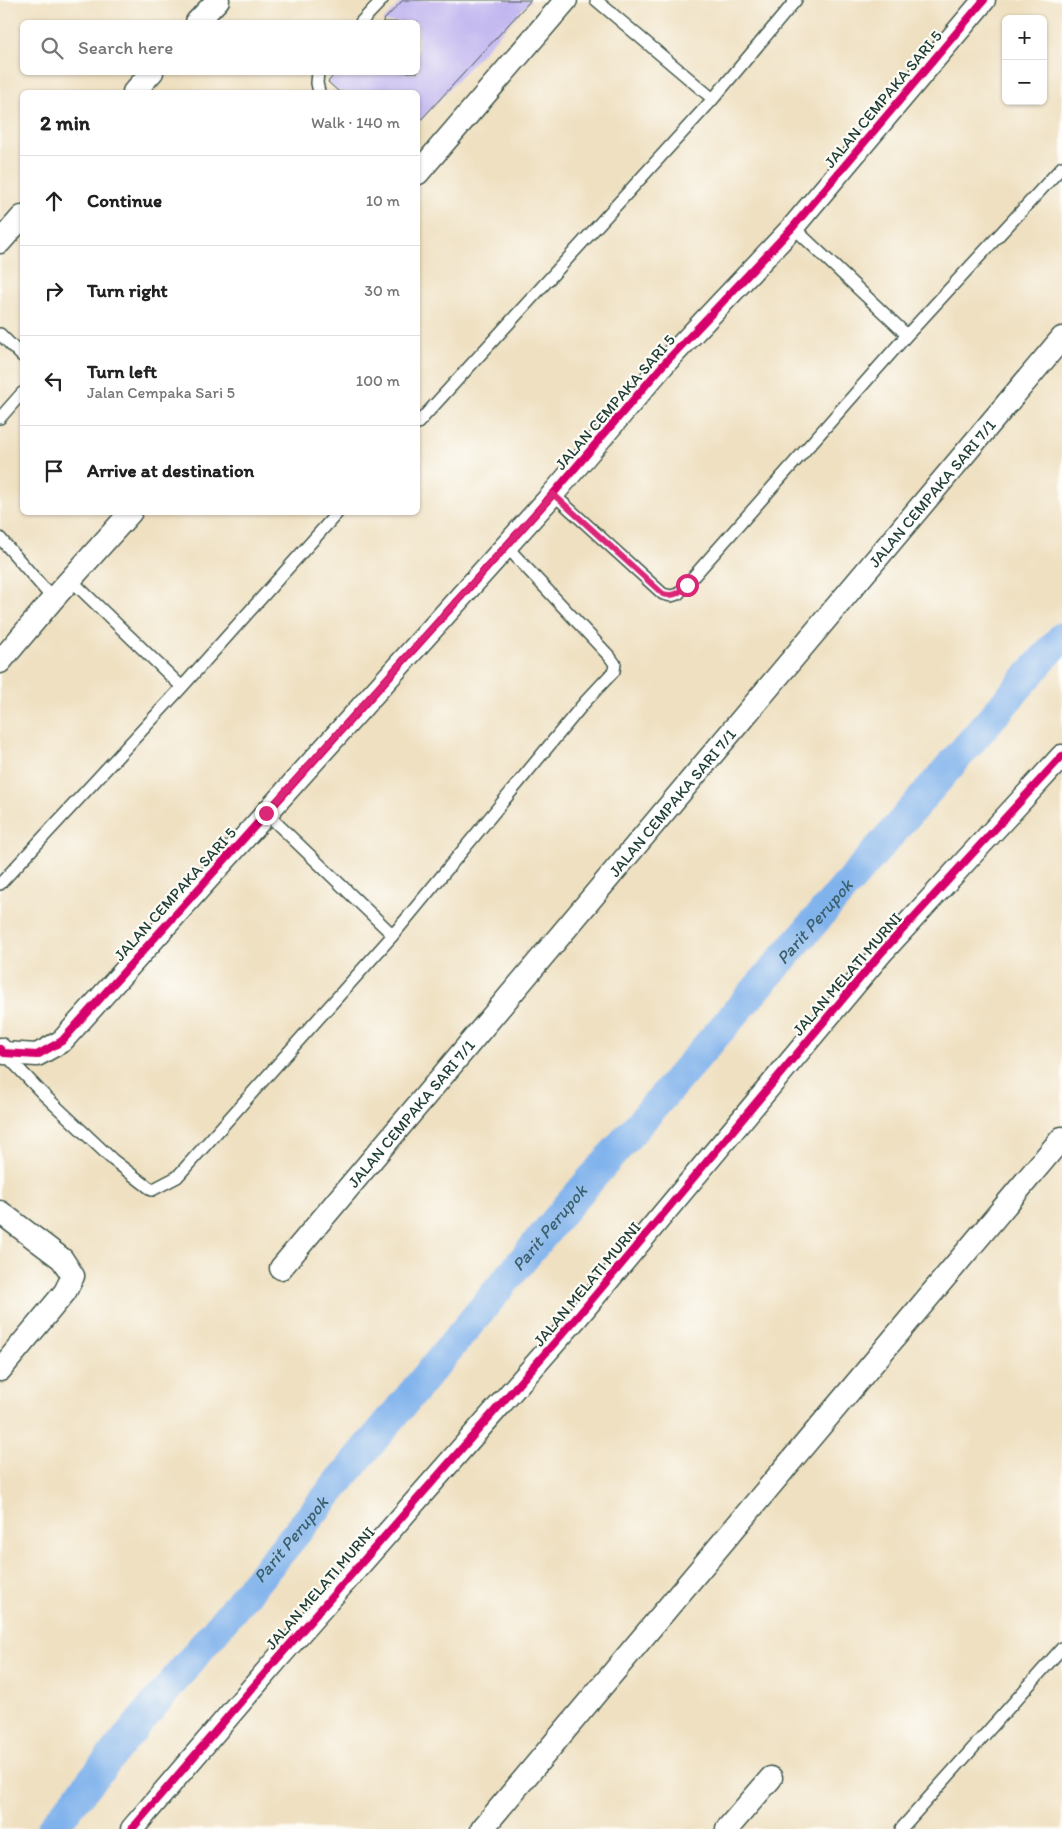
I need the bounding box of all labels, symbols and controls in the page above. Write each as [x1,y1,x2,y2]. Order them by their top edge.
map controls [1002,15,1047,105]
button: + [1002,15,1047,60]
search box [20,20,420,75]
street label: JALAN CEMPAKA SARI 5 [820,27,946,171]
icon: search [38,34,66,62]
text: Search here [78,36,173,59]
button: − [1002,60,1047,105]
text: 2 min [40,110,90,135]
text: Walk · 140 m [311,113,400,132]
icon: ahead [40,187,68,215]
text: Continue [87,189,162,212]
text: 10 m [366,191,400,210]
icon: right [40,277,68,305]
text: Turn right [87,279,168,302]
text: 30 m [364,281,400,300]
street label: JALAN CEMPAKA SARI 5 [551,330,679,474]
text: Turn left [87,360,157,383]
icon: left [40,367,68,395]
text: 100 m [356,371,400,390]
text: Jalan Cempaka Sari 5 [87,383,235,402]
street label: JALAN CEMPAKA SARI 7/1 [864,415,1000,571]
icon: arrive [40,457,68,485]
text: Arrive at destination [87,459,254,482]
route start [676,574,699,597]
street label: JALAN CEMPAKA SARI 7/1 [605,724,740,880]
route end [255,802,278,825]
street label: JALAN CEMPAKA SARI 5 [110,823,240,965]
water label: Parit Perupok [772,873,859,969]
street label: JALAN MELATI MURNI [788,909,906,1039]
street label: JALAN CEMPAKA SARI 7/1 [343,1035,479,1191]
water label: Parit Perupok [507,1179,593,1275]
street label: JALAN MELATI MURNI [529,1218,645,1350]
water label: Parit Perupok [249,1490,334,1587]
street label: JALAN MELATI MURNI [261,1523,379,1653]

